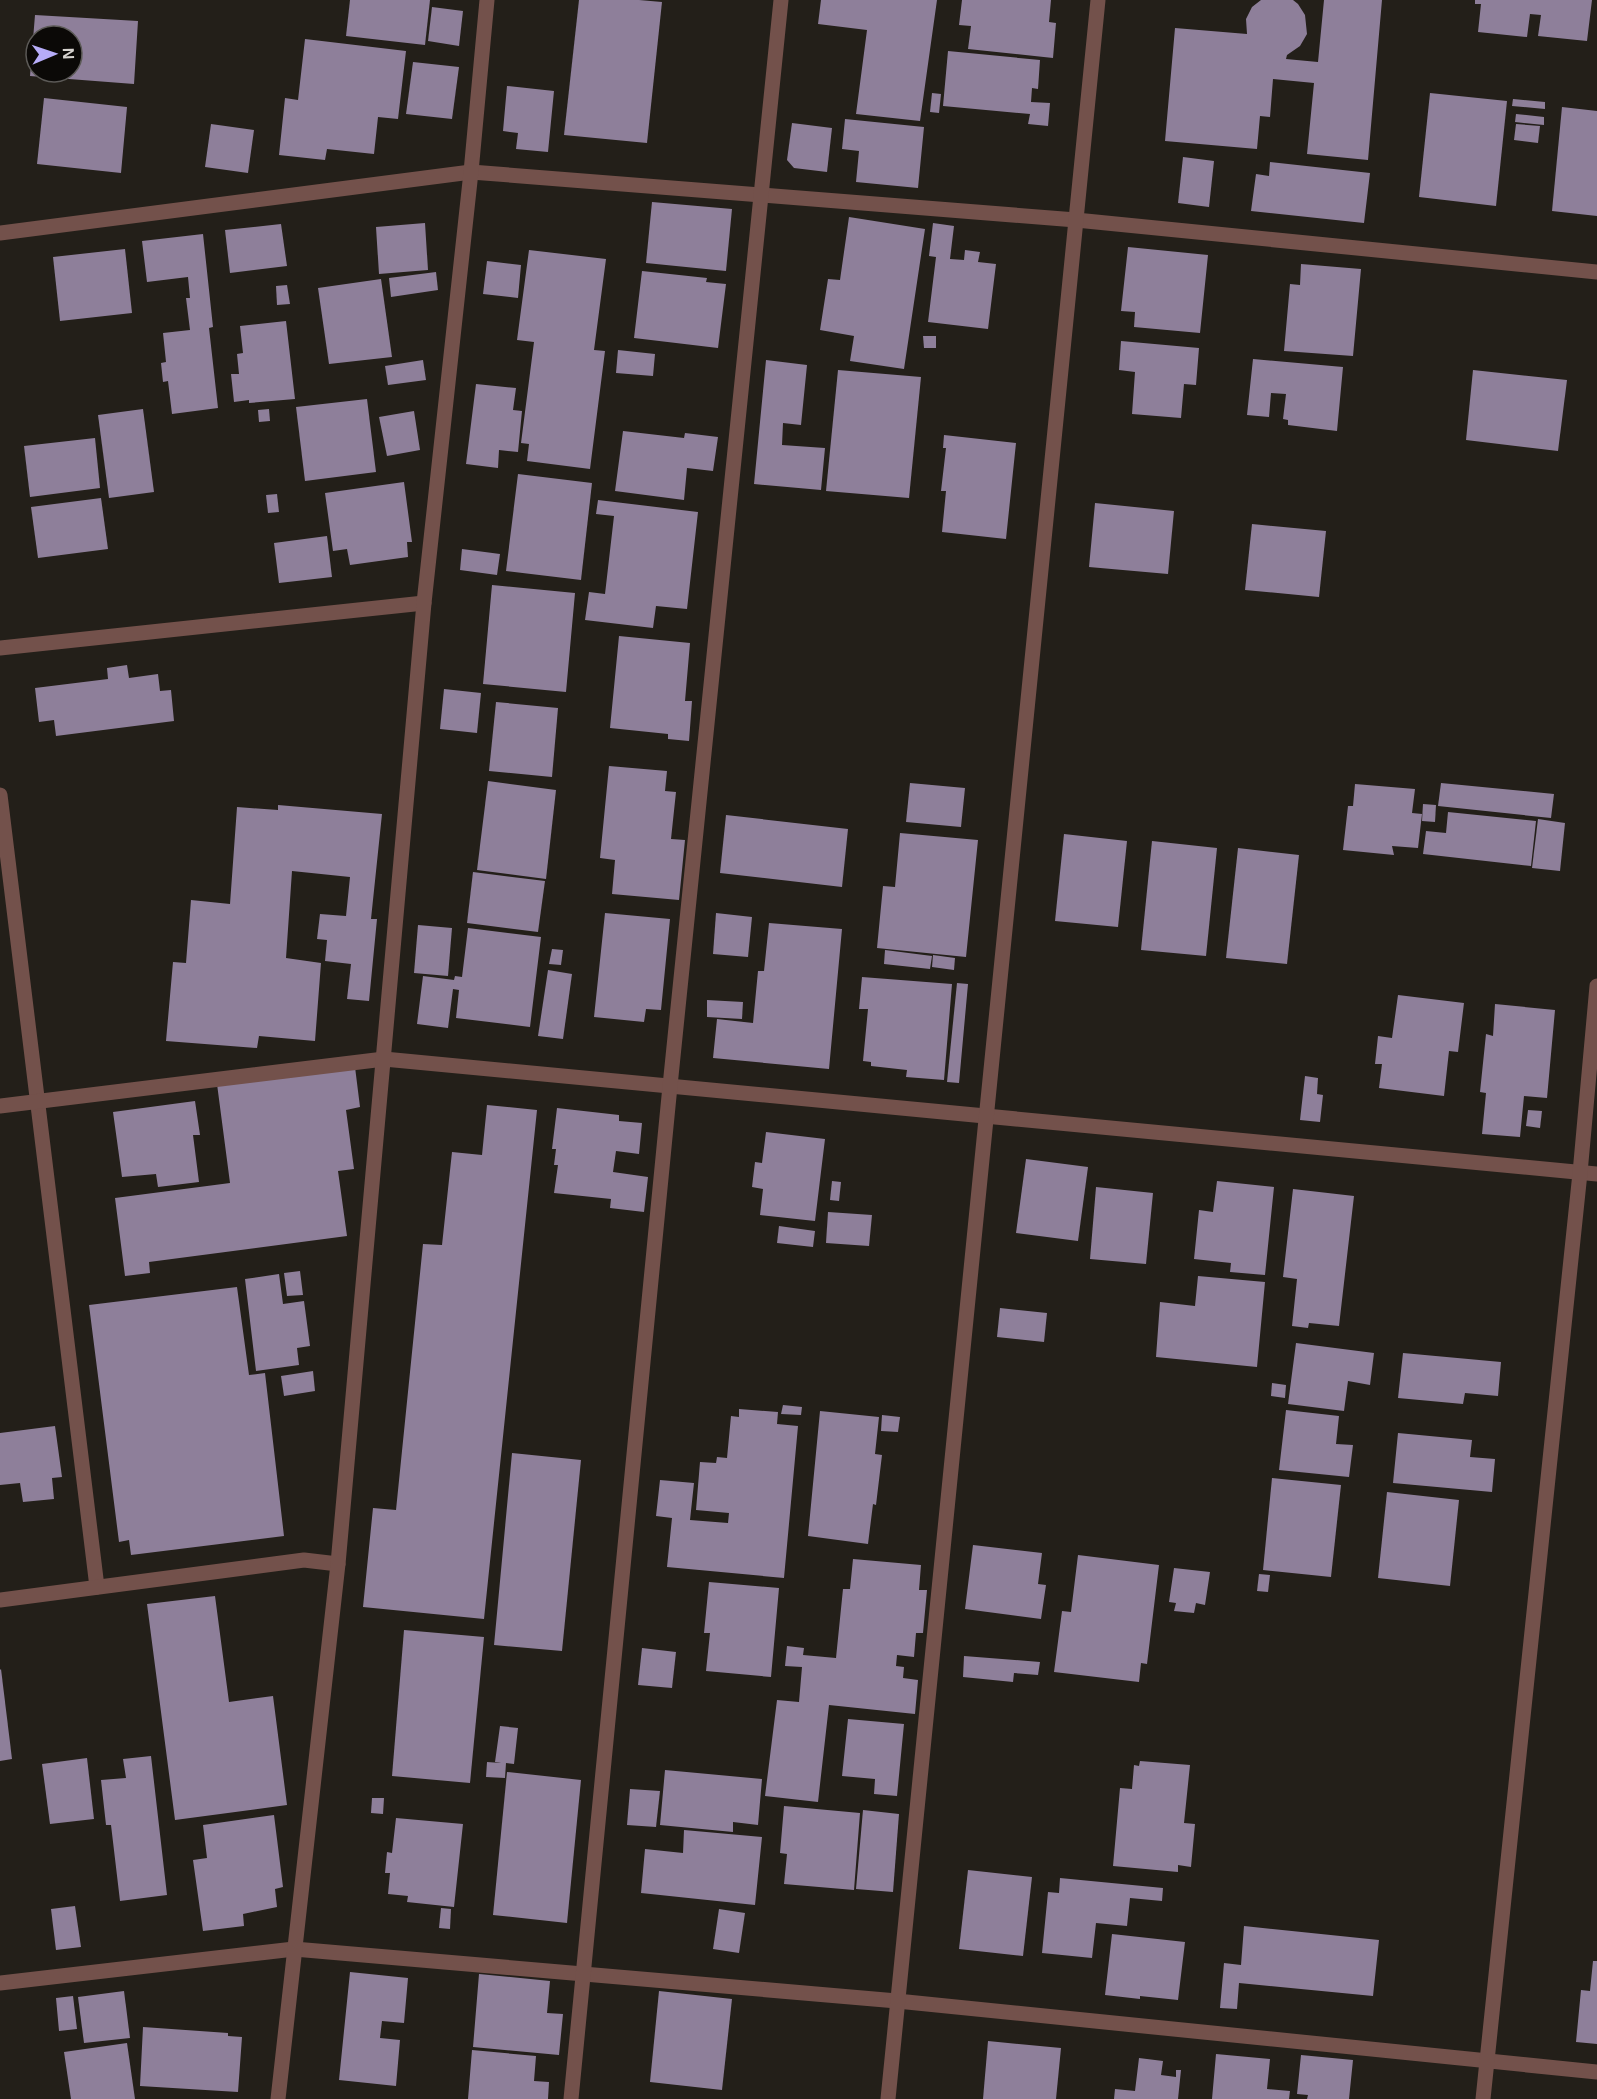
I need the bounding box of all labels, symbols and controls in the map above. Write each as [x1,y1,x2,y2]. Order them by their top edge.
north arrow [24,24,84,84]
text: N [60,47,77,60]

